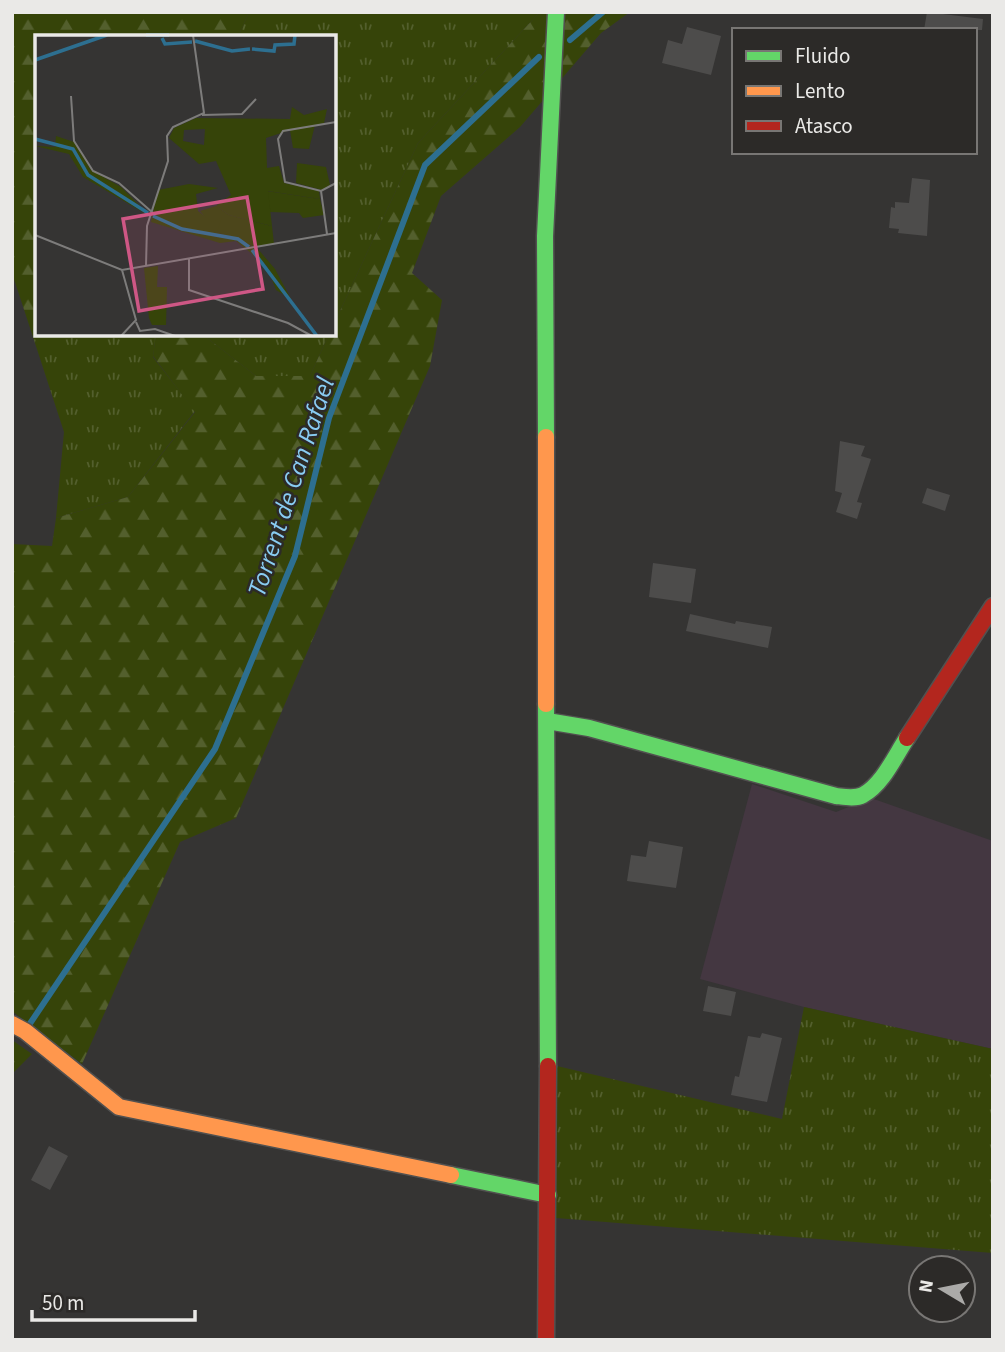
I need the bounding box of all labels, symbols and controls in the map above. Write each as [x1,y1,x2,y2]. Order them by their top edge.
legend [732,28,977,154]
inset map [35,35,336,336]
text: Fluido [795,41,850,71]
text: Lento [795,76,845,106]
text: Atasco [795,111,853,141]
water label: Torrent de Can Rafael [238,372,344,601]
north arrow [907,1254,977,1324]
scale bar [32,1278,194,1322]
text: N [912,1278,941,1295]
text: 50 m [42,1288,84,1318]

